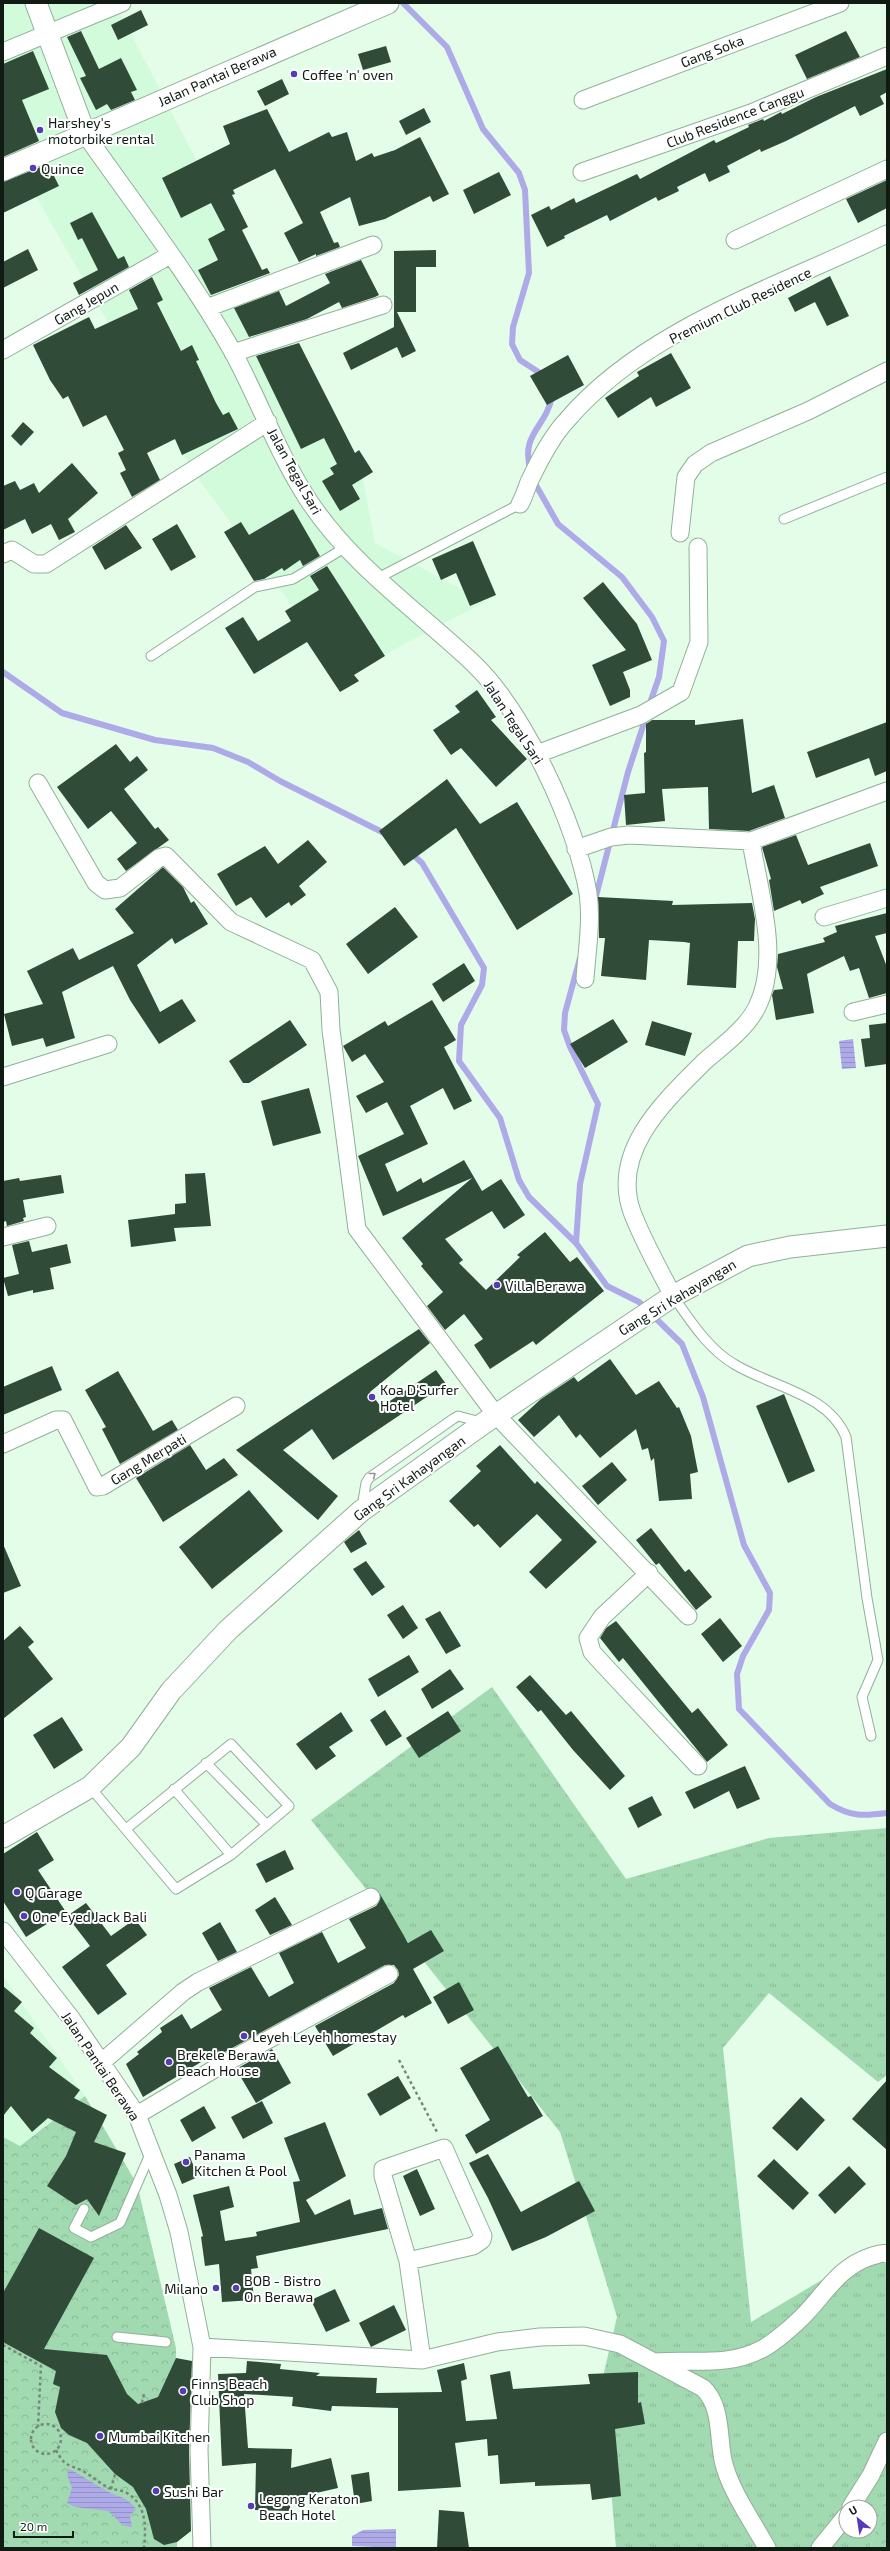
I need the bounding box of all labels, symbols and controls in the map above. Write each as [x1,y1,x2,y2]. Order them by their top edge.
street label: Gang Soka [678,31,746,71]
street label: Jalan Pantai Berawa [155,42,279,110]
place label: Coffee 'n' oven [302,66,393,83]
marker: Coffee 'n' oven [289,69,299,79]
street label: Club Residence Canggu [664,83,806,151]
place label: Harshey's motorbike rental [48,114,155,147]
marker: Harshey's motorbike rental [35,125,45,135]
place label: Quince [41,160,84,177]
marker: Quince [28,163,38,173]
street label: Premium Club Residence [666,263,814,347]
street label: Gang Jepun [51,278,121,328]
street label: Jalan Tegal Sari [264,425,326,517]
street label: Jalan Tegal Sari [481,677,547,767]
street label: Gang Sri Kahayangan [615,1255,739,1339]
place label: Villa Berawa [505,1277,585,1294]
marker: Villa Berawa [492,1280,502,1290]
place label: Koa D'Surfer Hotel [380,1381,459,1414]
marker: Koa D'Surfer Hotel [367,1392,377,1402]
street label: Gang Merpati [107,1430,189,1488]
street label: Gang Sri Kahayangan [350,1432,468,1524]
one-way arrow [369,1473,376,1480]
place label: Q Garage [25,1884,83,1901]
marker: Q Garage [12,1887,22,1897]
place label: One Eyed Jack Bali [32,1908,147,1925]
marker: One Eyed Jack Bali [19,1911,29,1921]
street label: Jalan Pantai Berawa [58,2008,144,2124]
place label: Leyeh Leyeh homestay [252,2028,397,2045]
marker: Leyeh Leyeh homestay [239,2031,249,2041]
place label: Brekele Berawa Beach House [177,2046,277,2079]
marker: Brekele Berawa Beach House [164,2057,174,2067]
place label: Panama Kitchen & Pool [194,2146,288,2179]
marker: Panama Kitchen & Pool [181,2157,191,2167]
place label: BOB - Bistro On Berawa [244,2272,321,2305]
place label: Milano [164,2280,208,2297]
marker: Milano [211,2283,221,2293]
marker: BOB - Bistro On Berawa [231,2283,241,2293]
place label: Finns Beach Club Shop [191,2375,267,2408]
marker: Finns Beach Club Shop [178,2386,188,2396]
place label: Mumbai Kitchen [108,2428,211,2445]
marker: Mumbai Kitchen [95,2431,105,2441]
place label: Sushi Bar [164,2483,224,2500]
marker: Sushi Bar [151,2486,161,2496]
place label: Legong Keraton Beach Hotel [259,2490,359,2523]
north arrow [838,2499,878,2539]
marker: Legong Keraton Beach Hotel [246,2501,256,2511]
text: U [846,2502,859,2517]
scale bar [14,2513,73,2539]
text: 20 m [20,2519,47,2533]

